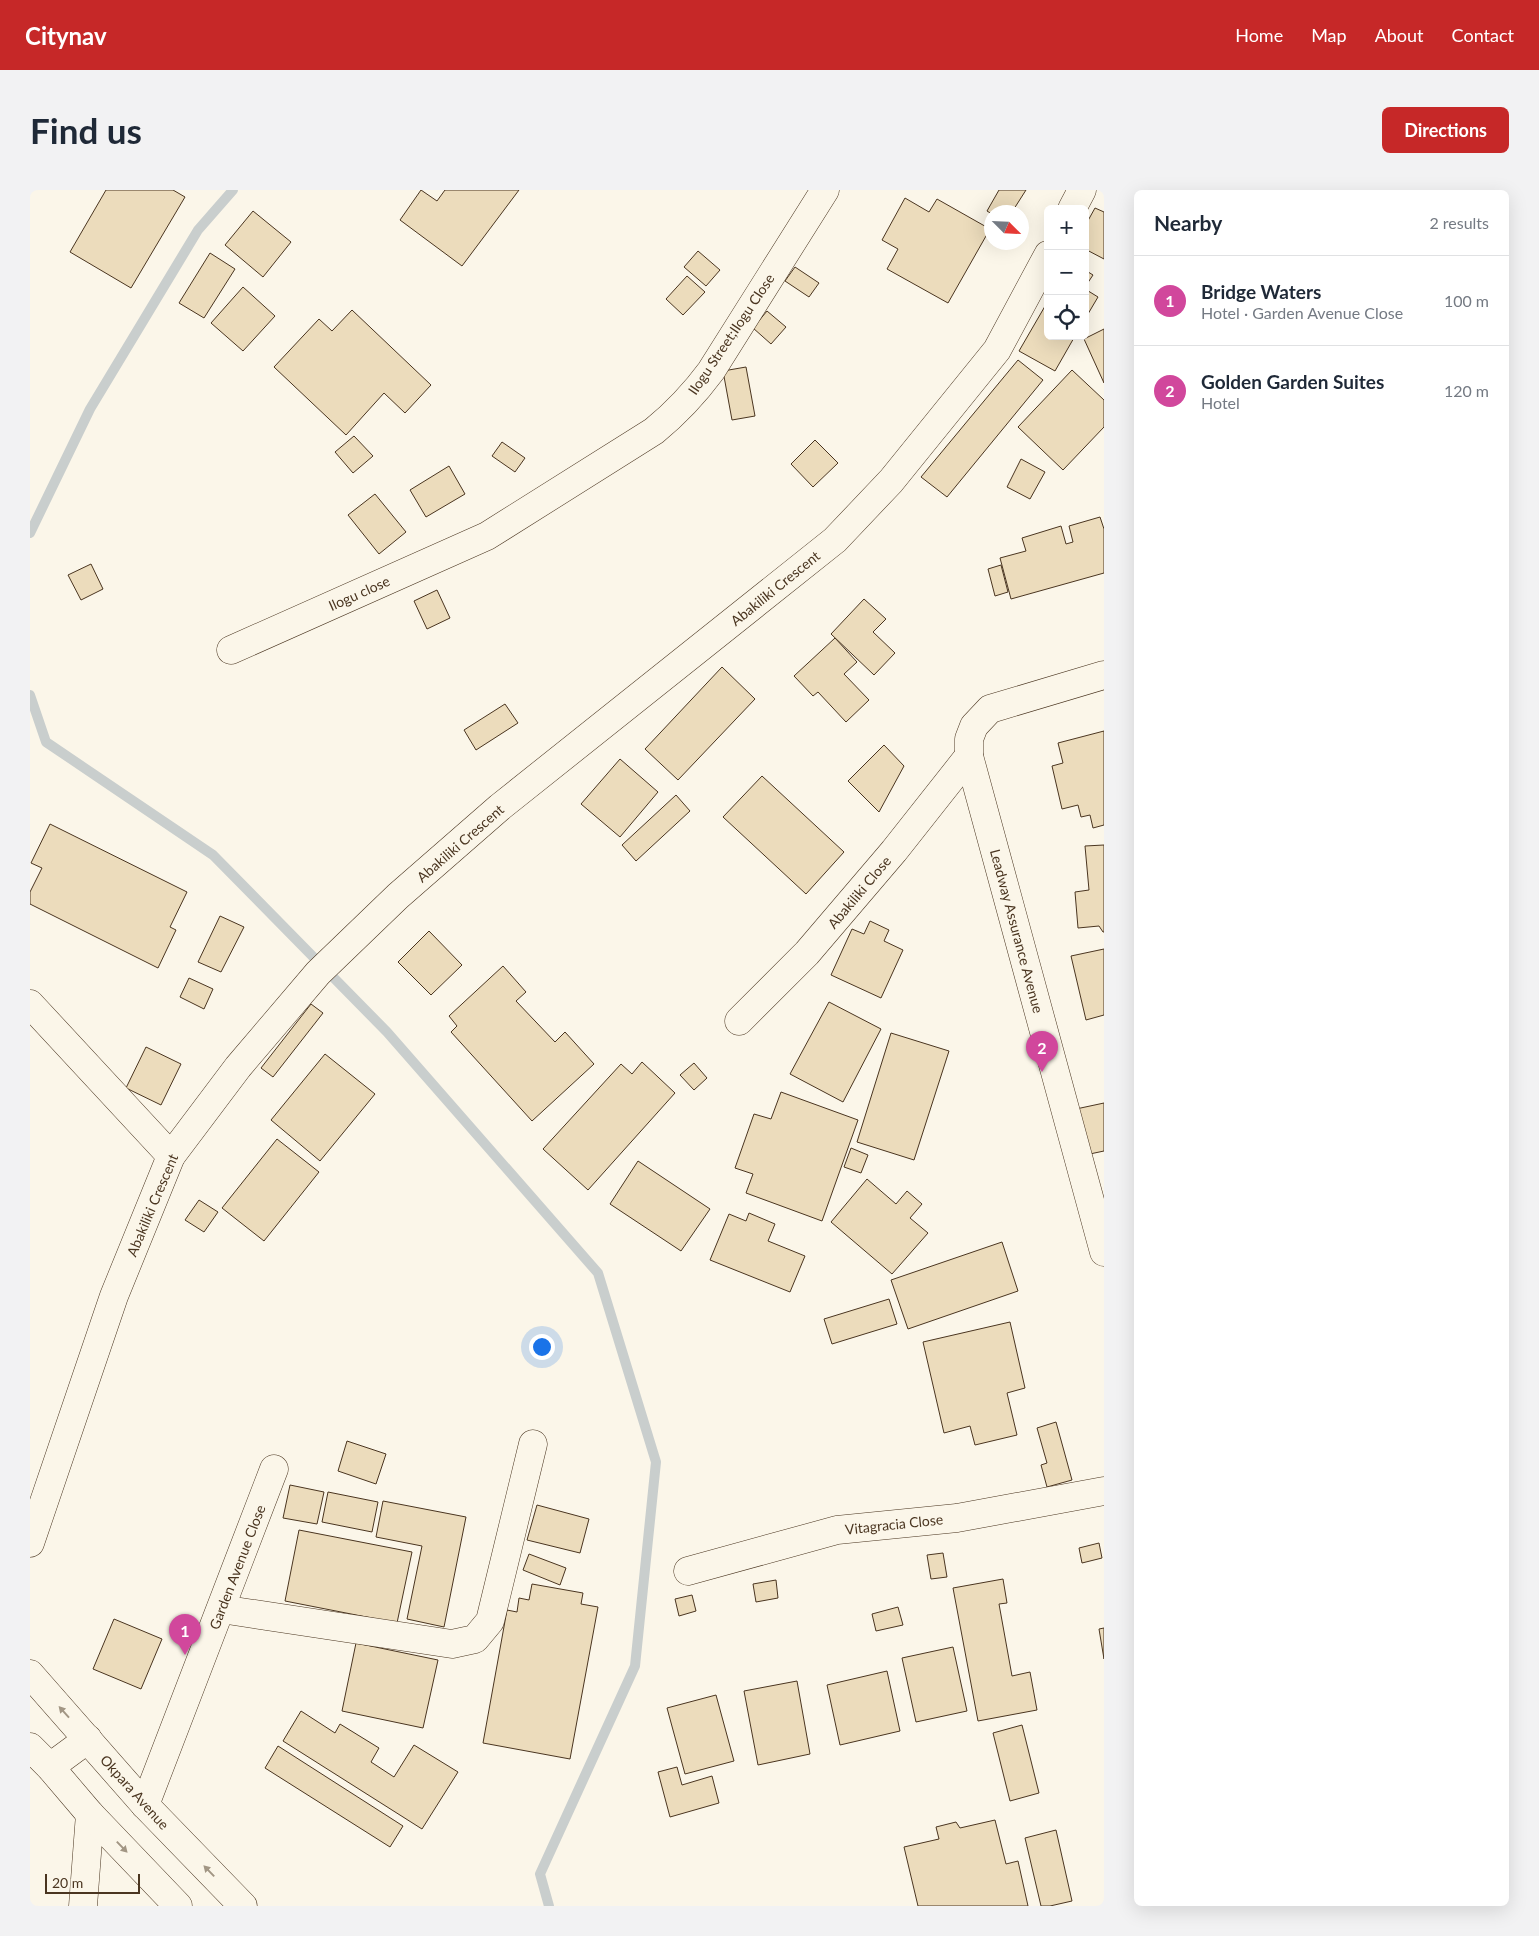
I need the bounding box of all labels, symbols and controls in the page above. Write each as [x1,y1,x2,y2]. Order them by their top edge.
text: Citynav [25,21,107,50]
text: Home [1235,24,1283,46]
text: Map [1311,24,1347,46]
text: About [1375,24,1424,46]
text: Contact [1452,24,1514,46]
button: Directions [1382,107,1509,153]
text: Find us [30,109,142,151]
north arrow [984,205,1029,250]
map controls [1044,205,1089,340]
button: + [1044,205,1089,250]
text: Nearby [1154,210,1222,235]
text: 2 results [1429,213,1489,232]
button: − [1044,250,1089,295]
street label: Ilogu Street;Ilogu Close [684,270,778,398]
text: Bridge Waters [1201,280,1321,303]
text: 1 [1165,291,1175,310]
text: 100 m [1444,291,1489,310]
button: locate [1044,295,1089,340]
text: Hotel · Garden Avenue Close [1201,303,1403,322]
text: Golden Garden Suites [1201,370,1384,393]
text: 2 [1165,381,1175,400]
text: 120 m [1444,381,1489,400]
text: Hotel [1201,393,1240,412]
street label: Abakiliki Crescent [727,547,823,629]
street label: Ilogu close [326,572,392,614]
street label: Abakiliki Crescent [413,801,507,885]
street label: Leadway Assurance Avenue [987,847,1047,1015]
street label: Abakiliki Close [824,852,894,932]
pin: 2 [1026,1031,1058,1072]
street label: Abakiliki Crescent [123,1151,181,1259]
your location [529,1334,555,1360]
street label: Garden Avenue Close [205,1502,269,1632]
street label: Vitagracia Close [844,1510,944,1538]
pin: 1 [169,1614,201,1655]
one-way arrow [58,1707,70,1719]
street label: Okpara Avenue [97,1751,173,1833]
one-way arrow [116,1841,128,1853]
one-way arrow [203,1865,215,1877]
scale bar [45,1871,140,1894]
text: 20 m [52,1874,83,1891]

